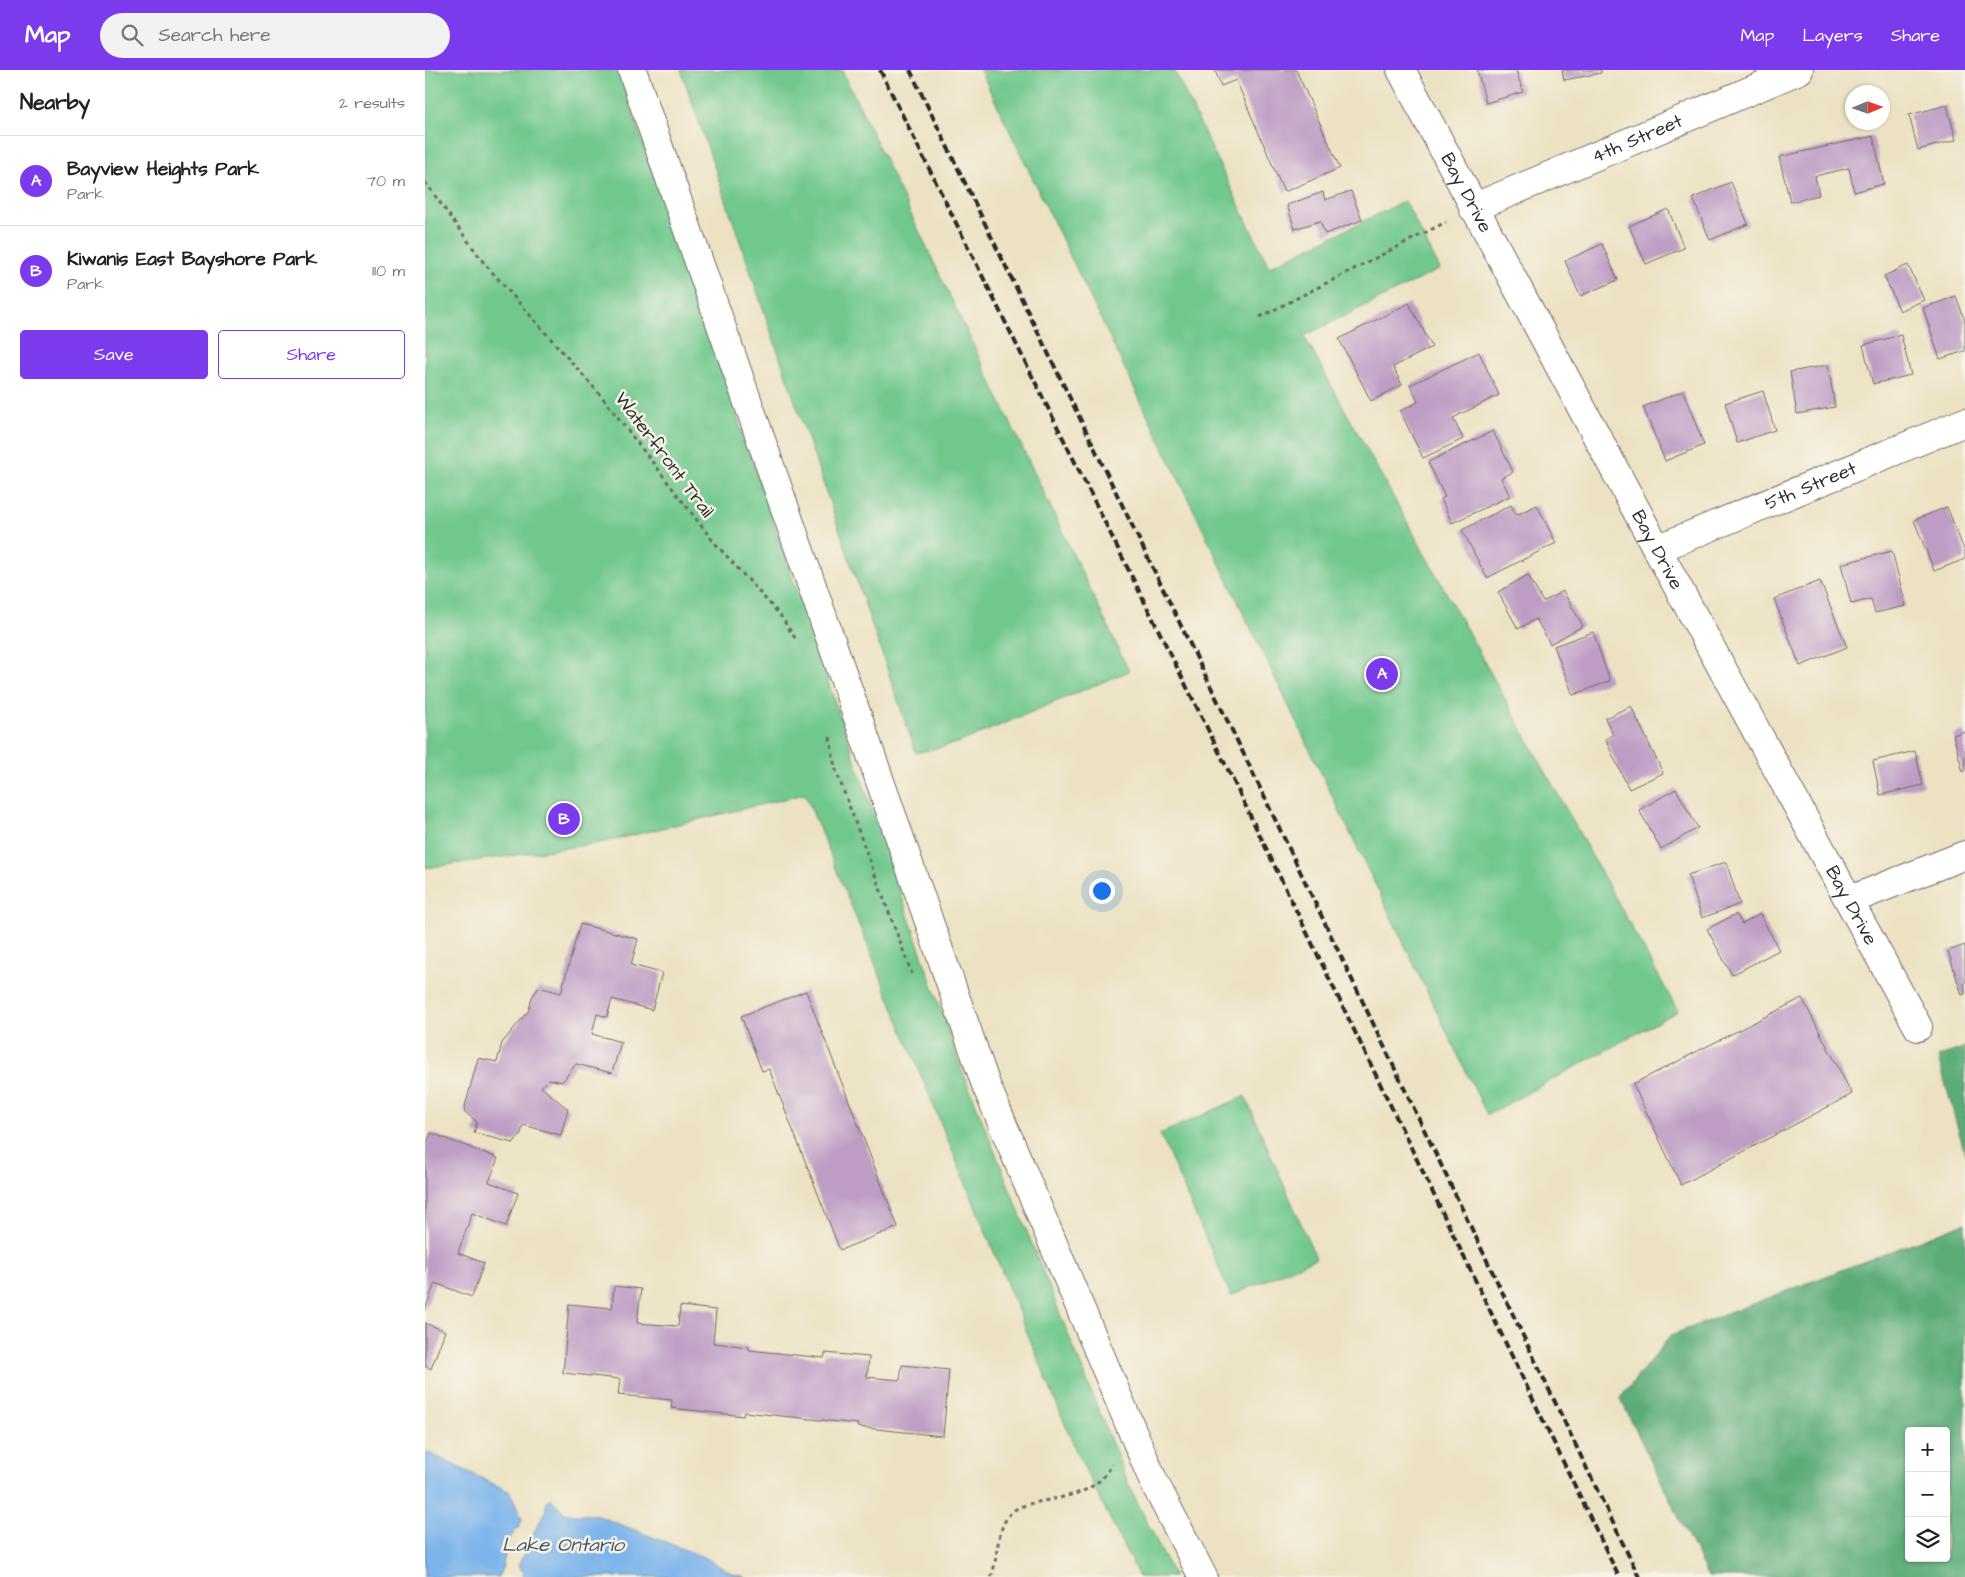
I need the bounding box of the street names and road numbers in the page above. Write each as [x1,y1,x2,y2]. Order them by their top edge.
street label: 4th Street [1587,107,1687,170]
street label: Bay Drive [1434,148,1499,237]
street label: Waterfront Trail [608,387,720,523]
street label: 5th Street [1761,455,1861,517]
street label: Bay Drive [1625,505,1690,594]
street label: Bay Drive [1819,861,1884,950]

